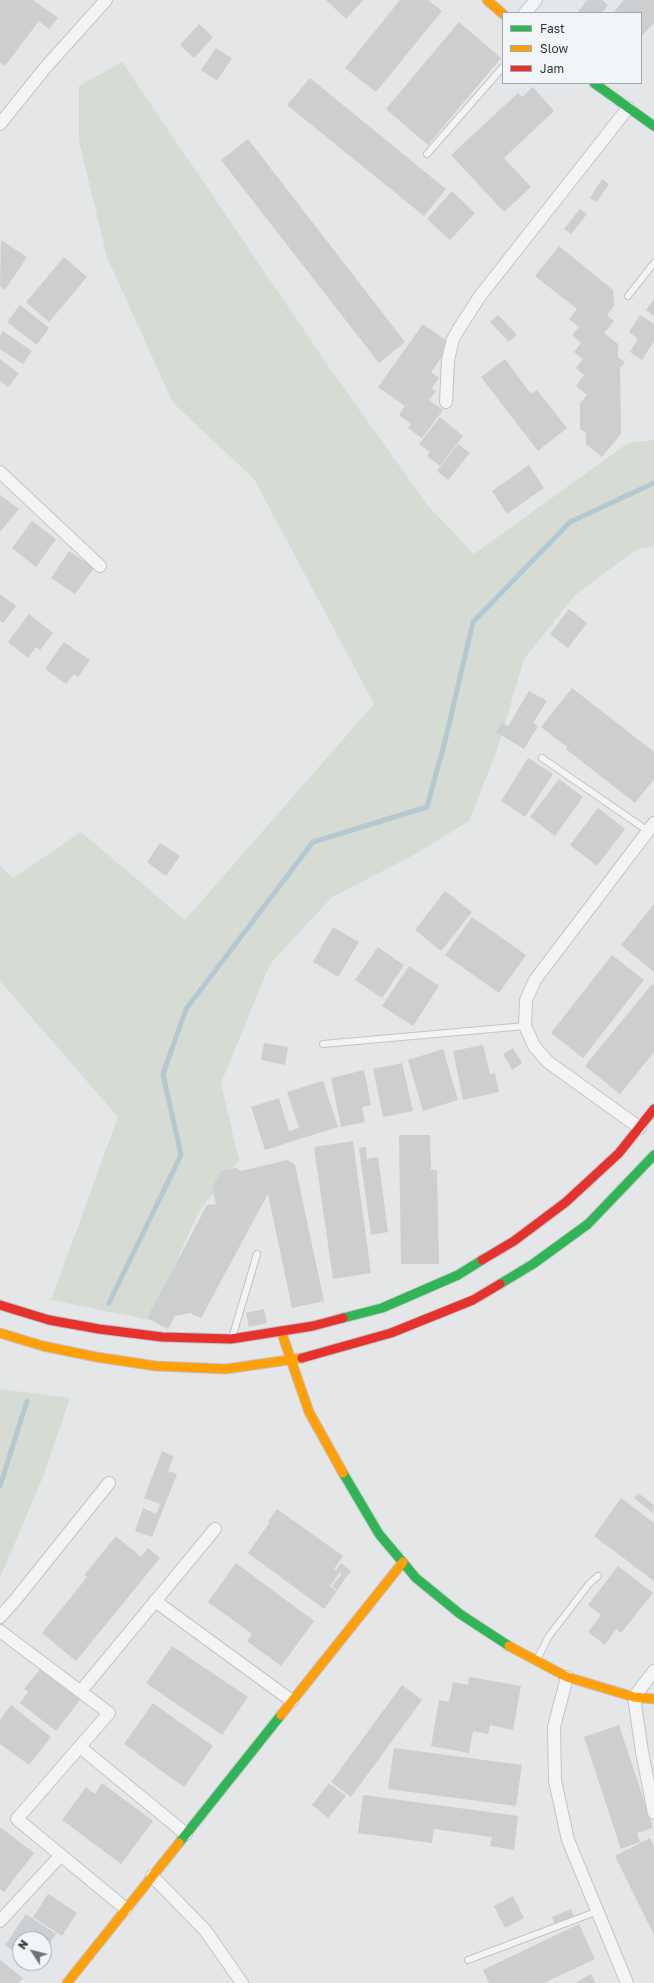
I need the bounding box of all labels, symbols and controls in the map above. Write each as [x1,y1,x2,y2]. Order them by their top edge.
legend [502,12,642,84]
text: Fast [540,21,565,36]
text: Slow [540,41,568,56]
text: Jam [540,61,564,76]
north arrow [12,1931,52,1971]
text: N [15,1937,30,1951]

